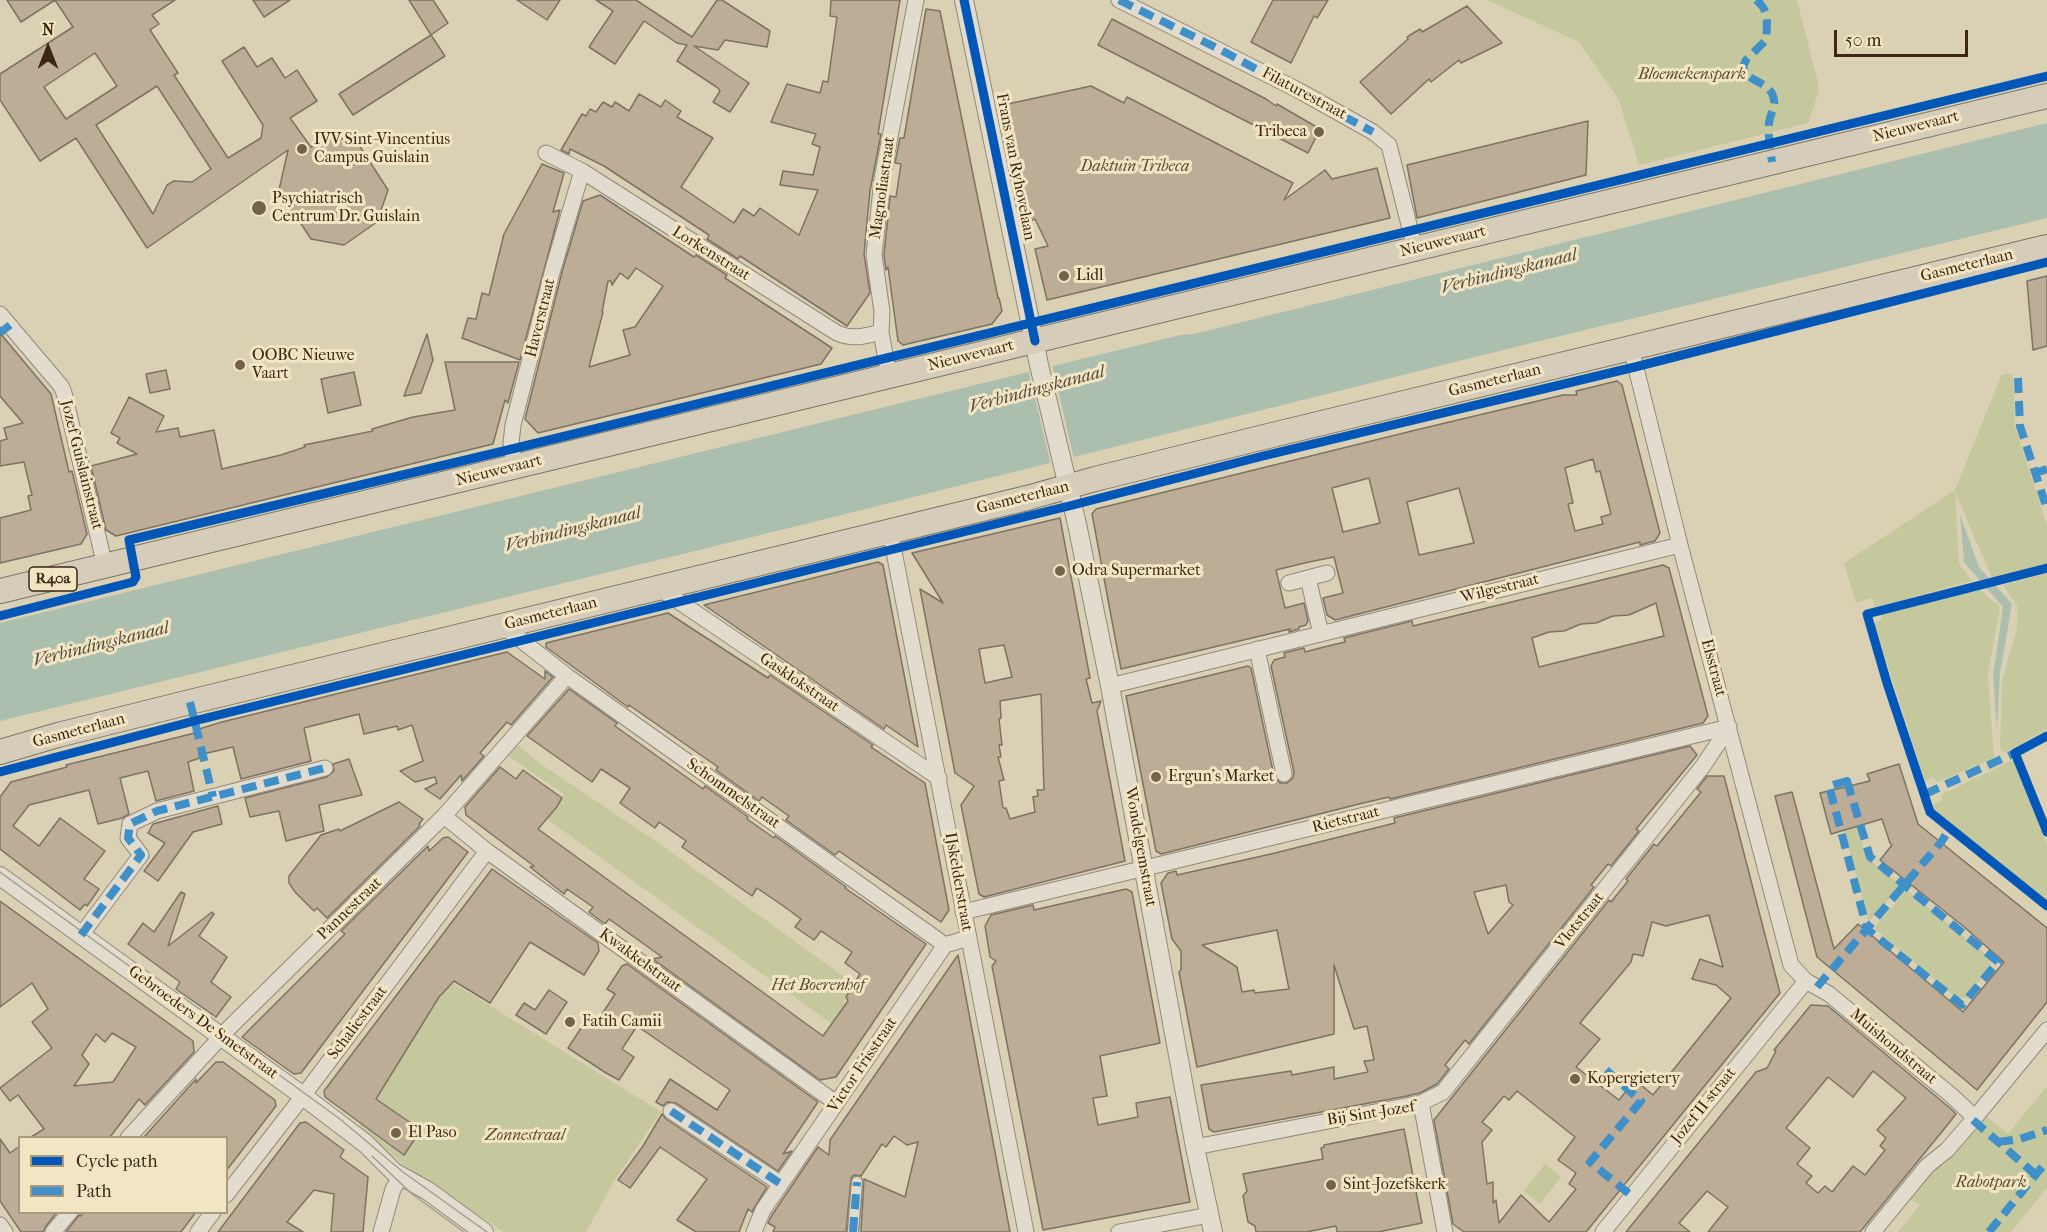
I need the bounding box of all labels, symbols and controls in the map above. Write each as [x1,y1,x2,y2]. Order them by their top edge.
north arrow [18,18,78,78]
scale bar [1837,18,1970,56]
text: N [42,20,54,39]
text: 50 m [1845,30,1881,51]
street label: Filaturestraat [1258,64,1350,124]
park label: Bloemekenspark [1638,65,1746,85]
street label: Frans van Ryhovelaan [991,92,1039,242]
street label: Nieuwevaart [1871,107,1961,147]
place label: Tribeca [1255,122,1307,142]
marker: Tribeca [1312,125,1326,139]
place label: IVV Sint-Vincentius Campus Guislain [314,130,450,168]
street label: Magnoliastraat [866,135,900,241]
marker: IVV Sint-Vincentius Campus Guislain [295,142,309,156]
park label: Daktuin Tribeca [1081,157,1189,177]
place label: Psychiatrisch Centrum Dr. Guislain [272,189,420,227]
marker: Psychiatrisch Centrum Dr. Guislain [250,199,268,217]
street label: Lorkenstraat [668,222,754,286]
street label: Nieuwevaart [1398,222,1488,262]
water label: Verbindingskanaal [1439,245,1579,299]
street label: Gasmeterlaan [1919,245,2015,287]
place label: Lidl [1076,266,1103,286]
marker: Lidl [1057,269,1071,283]
street label: Haverstraat [522,276,560,360]
street label: Nieuwevaart [926,336,1016,376]
place label: OOBC Nieuwe Vaart [252,346,355,384]
marker: OOBC Nieuwe Vaart [233,358,247,372]
street label: Gasmeterlaan [1447,360,1543,402]
water label: Verbindingskanaal [967,362,1107,418]
street label: Jozef Guislainstraat [56,398,106,532]
street label: Nieuwevaart [454,451,544,491]
street label: Gasmeterlaan [975,477,1071,519]
water label: Verbindingskanaal [503,503,643,557]
place label: Odra Supermarket [1072,561,1201,581]
marker: Odra Supermarket [1053,564,1067,578]
road number: R40a [29,567,77,591]
street label: Wilgestraat [1459,570,1541,608]
street label: Gasmeterlaan [503,593,599,635]
water label: Verbindingskanaal [31,618,171,672]
street label: Elsstraat [1696,637,1730,699]
street label: Gasklokstraat [755,649,843,717]
street label: Gasmeterlaan [31,709,127,753]
street label: Schommelstraat [682,755,784,833]
place label: Ergun's Market [1168,767,1275,787]
marker: Ergun's Market [1149,770,1163,784]
street label: Wondelgemstraat [1120,786,1160,908]
street label: Rietstraat [1310,802,1382,838]
street label: IJskelderstraat [940,831,976,933]
street label: Pannestraat [314,874,386,944]
street label: Vlotstraat [1551,889,1609,953]
street label: Kwakkelstraat [595,925,685,997]
street label: Gebroeders De Smetstraat [124,962,282,1084]
park label: Het Boerenhof [772,976,864,996]
street label: Schaliestraat [324,982,392,1064]
street label: Muishondstraat [1846,1005,1940,1089]
place label: Fatih Camii [582,1012,662,1032]
street label: Victor Frisstraat [824,1014,902,1116]
marker: Fatih Camii [563,1015,577,1029]
street label: Jozef II-straat [1667,1064,1741,1148]
place label: Kopergietery [1587,1069,1680,1089]
marker: Kopergietery [1568,1072,1582,1086]
street label: Bij Sint-Jozef [1326,1098,1416,1130]
place label: El Paso [408,1123,457,1143]
marker: El Paso [389,1126,403,1140]
park label: Zonnestraal [485,1126,565,1146]
legend [18,1136,228,1214]
text: Cycle path [76,1151,157,1172]
park label: Rabotpark [1955,1173,2027,1193]
place label: Sint-Jozefskerk [1343,1175,1446,1195]
marker: Sint-Jozefskerk [1324,1178,1338,1192]
text: Path [76,1181,112,1202]

